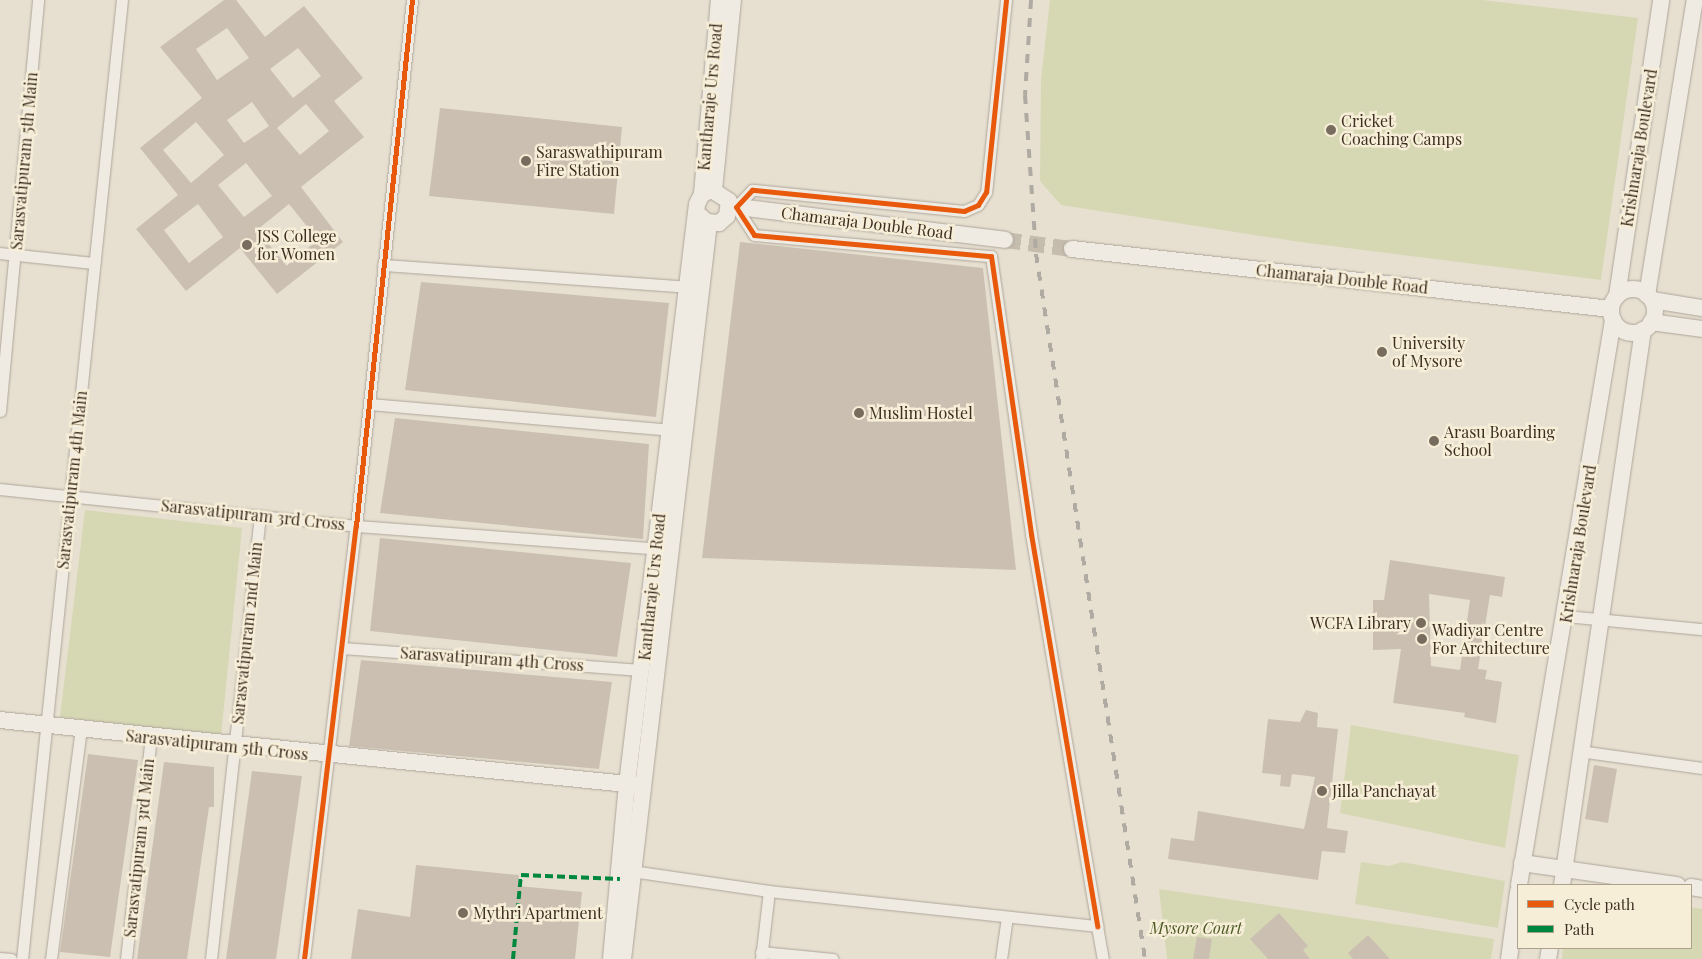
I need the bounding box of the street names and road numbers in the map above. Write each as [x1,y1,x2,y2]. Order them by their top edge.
street label: Kantharaje Urs Road [694,23,726,171]
street label: Krishnaraja Boulevard [1617,68,1661,228]
street label: Sarasvatipuram 5th Main [7,71,41,251]
street label: Chamaraja Double Road [780,203,954,243]
street label: Chamaraja Double Road [1255,260,1429,298]
street label: Sarasvatipuram 4th Main [53,390,91,570]
street label: Krishnaraja Boulevard [1556,464,1600,624]
street label: Sarasvatipuram 3rd Cross [160,496,346,534]
street label: Kantharaje Urs Road [635,512,669,662]
street label: Sarasvatipuram 2nd Main [228,541,266,725]
street label: Sarasvatipuram 4th Cross [399,643,585,675]
street label: Sarasvatipuram 5th Cross [125,726,309,764]
street label: Sarasvatipuram 3rd Main [120,757,158,939]

